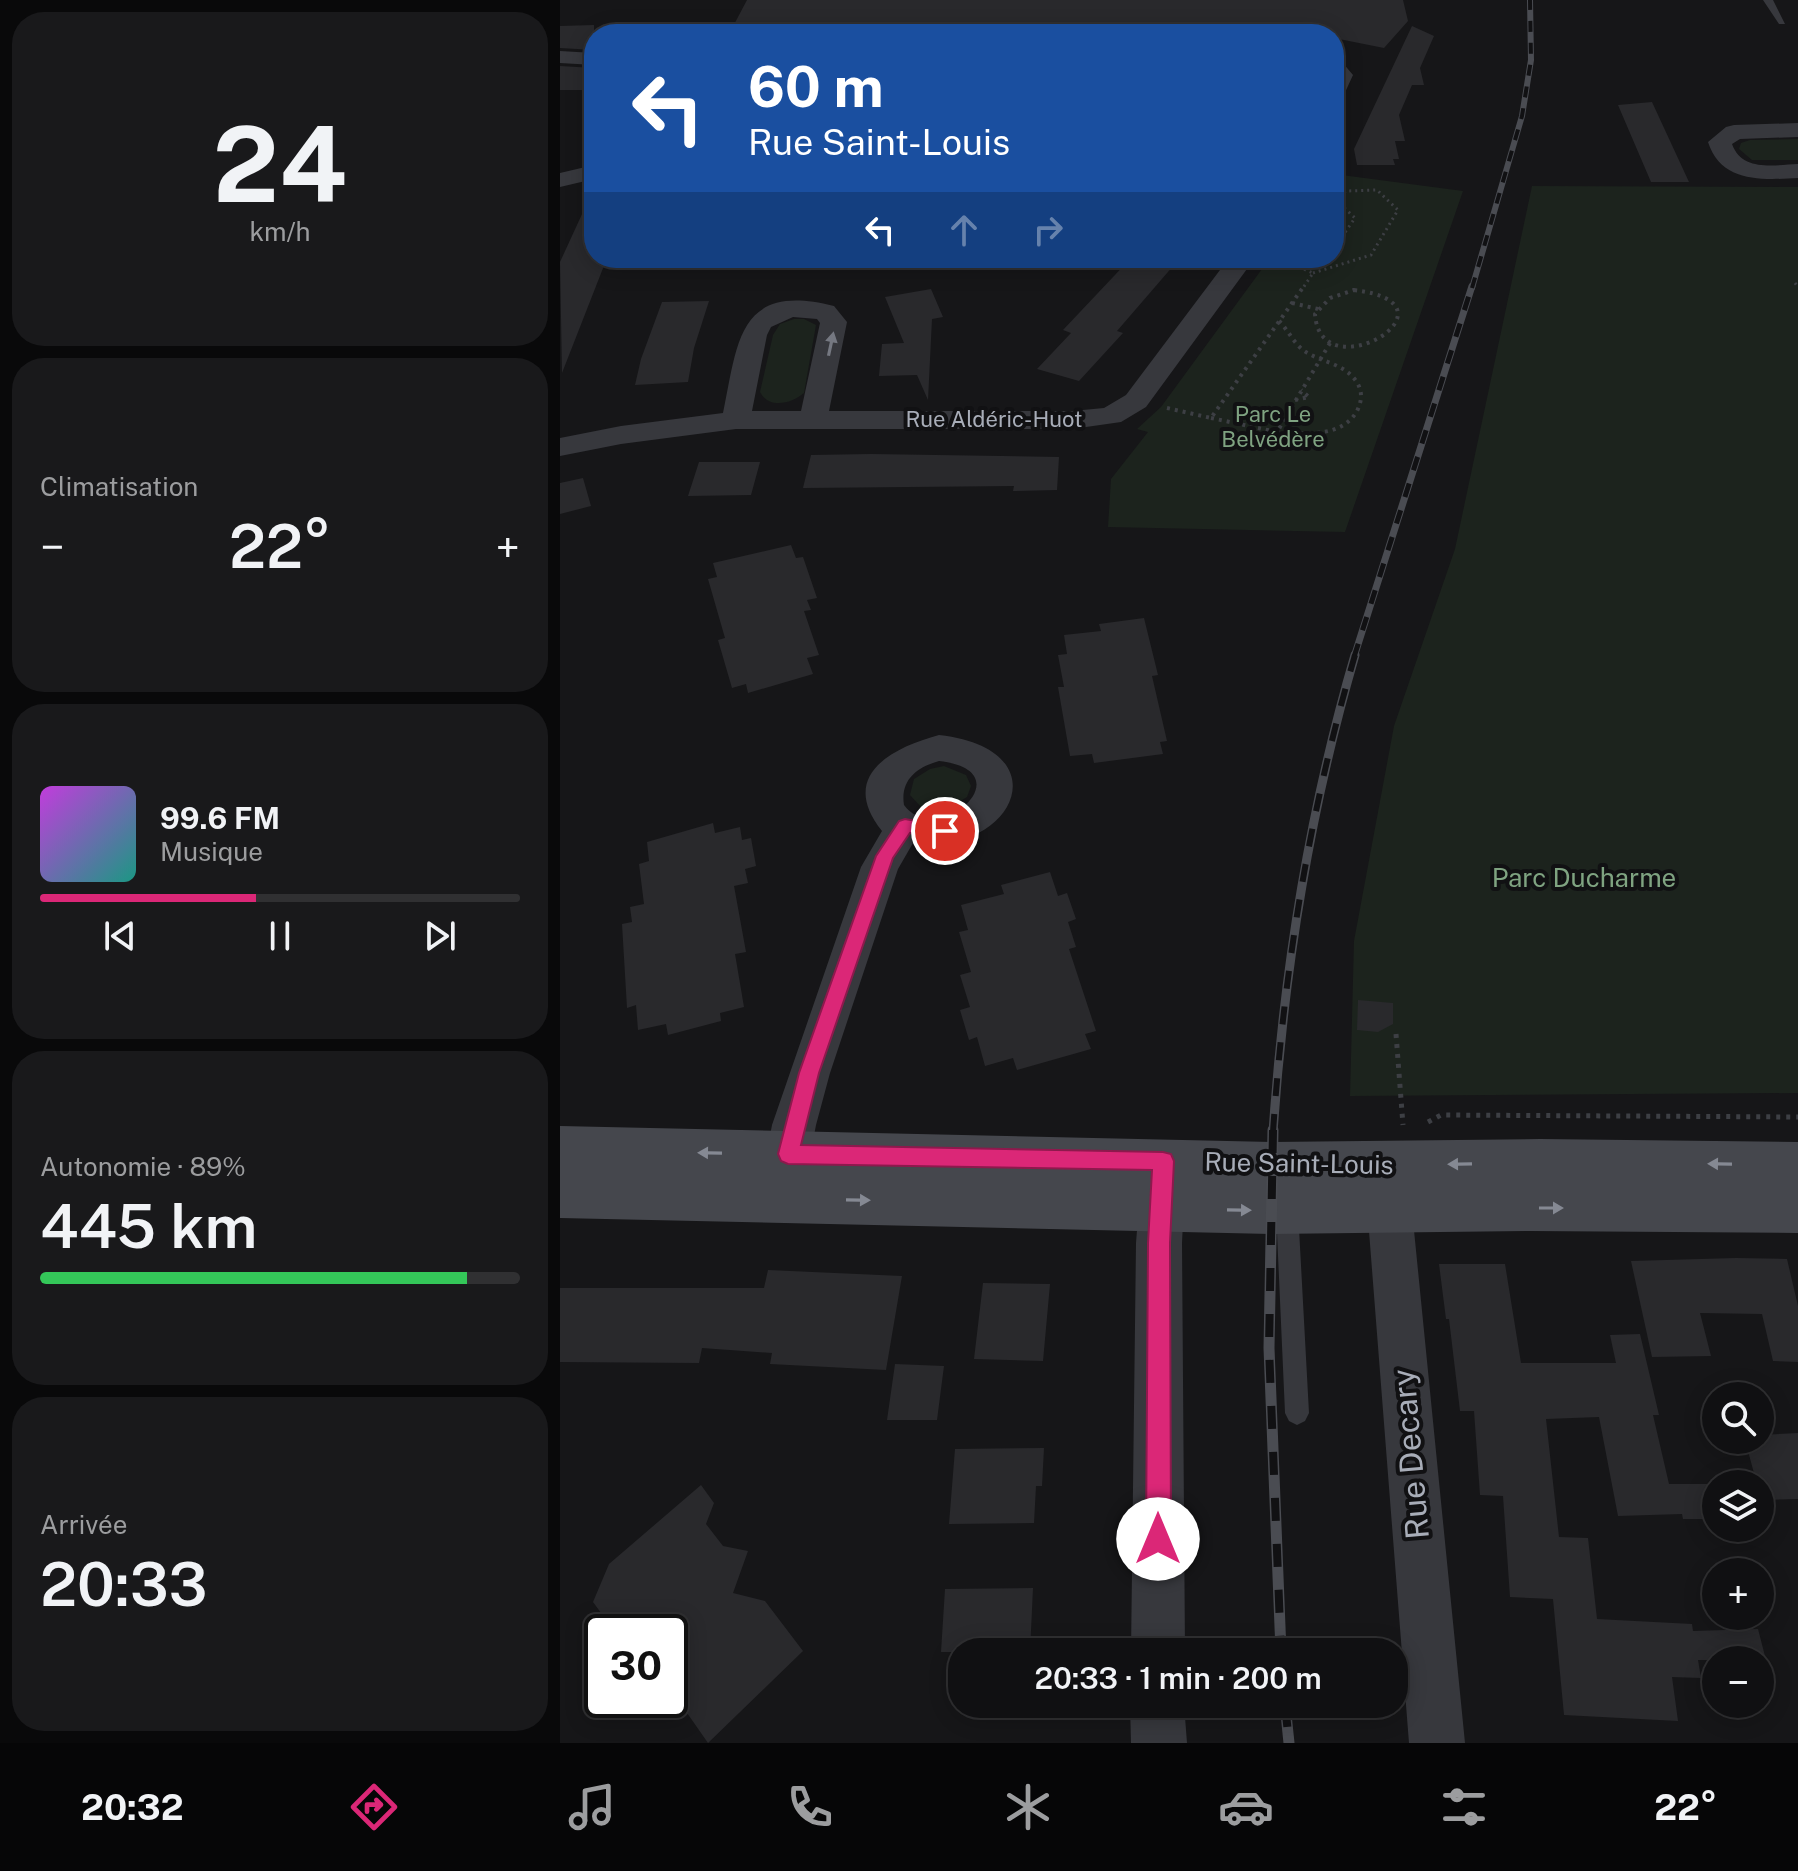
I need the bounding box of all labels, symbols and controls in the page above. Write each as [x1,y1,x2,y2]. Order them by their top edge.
text: 60 m [748,54,884,120]
icon: left [616,56,720,160]
text: 24 [213,103,347,225]
text: Rue Saint-Louis [748,121,1010,163]
icon: left [858,208,902,252]
icon: ahead [942,208,986,252]
icon: right [1026,208,1070,252]
text: km/h [249,216,311,247]
one-way arrow [825,331,838,356]
park label: Parc Le Belvédère [1221,401,1325,452]
street label: Rue Aldéric-Huot [905,406,1083,432]
text: Climatisation [40,471,198,502]
text: 22° [229,511,331,582]
text: − [40,521,64,573]
text: + [496,521,520,573]
pin [911,797,979,865]
text: 99.6 FM [160,800,280,836]
icon: arrive [923,809,967,853]
text: Musique [160,836,263,867]
park label: Parc Ducharme [1492,862,1676,893]
icon: previous [98,914,142,958]
icon: pause [258,914,302,958]
icon: next [418,914,462,958]
one-way arrow [697,1146,722,1159]
street label: Rue Saint-Louis [1204,1146,1394,1180]
text: Autonomie · 89% [40,1151,246,1182]
one-way arrow [1447,1157,1472,1170]
one-way arrow [1707,1158,1732,1171]
text: 445 km [40,1191,257,1262]
one-way arrow [846,1193,871,1206]
one-way arrow [1539,1201,1564,1214]
one-way arrow [1227,1204,1252,1216]
street label: Rue Decary [1384,1367,1436,1541]
map controls [1702,1382,1774,1718]
button: search [1702,1382,1774,1454]
button: layers [1702,1470,1774,1542]
position arrow [1116,1497,1200,1581]
text: Arrivée [40,1509,128,1540]
text: 20:33 [40,1549,207,1620]
button: + [1702,1558,1774,1630]
speed limit sign: 30 [584,1614,688,1718]
button: − [1702,1646,1774,1718]
text: 20:33 · 1 min · 200 m [1034,1660,1322,1696]
icon: directions [346,1779,402,1835]
icon: music [564,1779,620,1835]
icon: phone [782,1779,838,1835]
icon: climate [1000,1779,1056,1835]
icon: car [1218,1779,1274,1835]
icon: filters [1436,1779,1492,1835]
text: 20:32 [81,1786,184,1828]
text: 22° [1654,1786,1717,1828]

